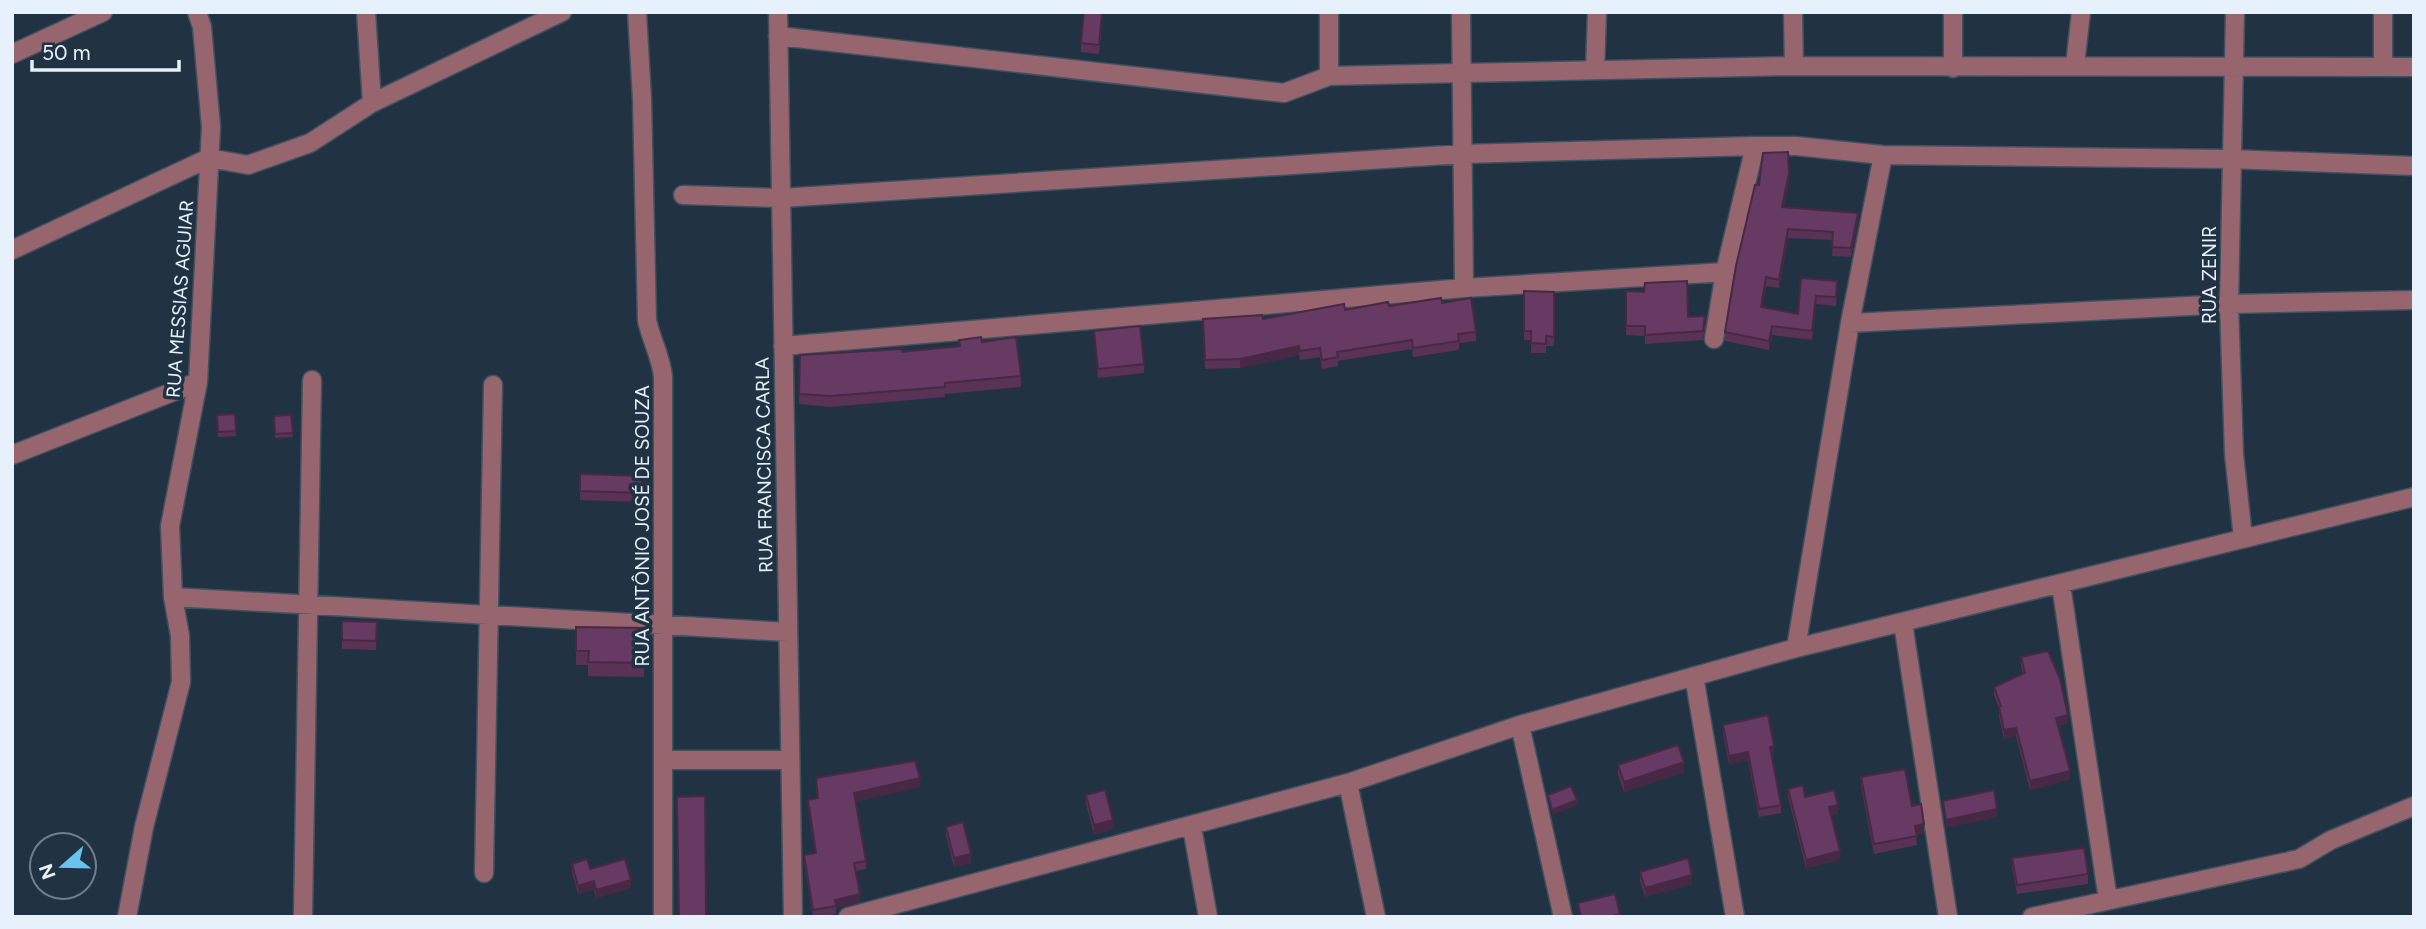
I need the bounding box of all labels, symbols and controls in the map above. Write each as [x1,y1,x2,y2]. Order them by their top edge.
scale bar [32,28,178,72]
text: 50 m [42,40,91,65]
street label: RUA MESSIAS AGUIAR [162,199,198,399]
street label: RUA ZENIR [2198,226,2221,324]
street label: RUA FRANCISCA CARLA [751,357,777,573]
street label: RUA ANTÔNIO JOSÉ DE SOUZA [631,385,654,667]
north arrow [28,831,98,901]
text: N [34,861,61,882]

